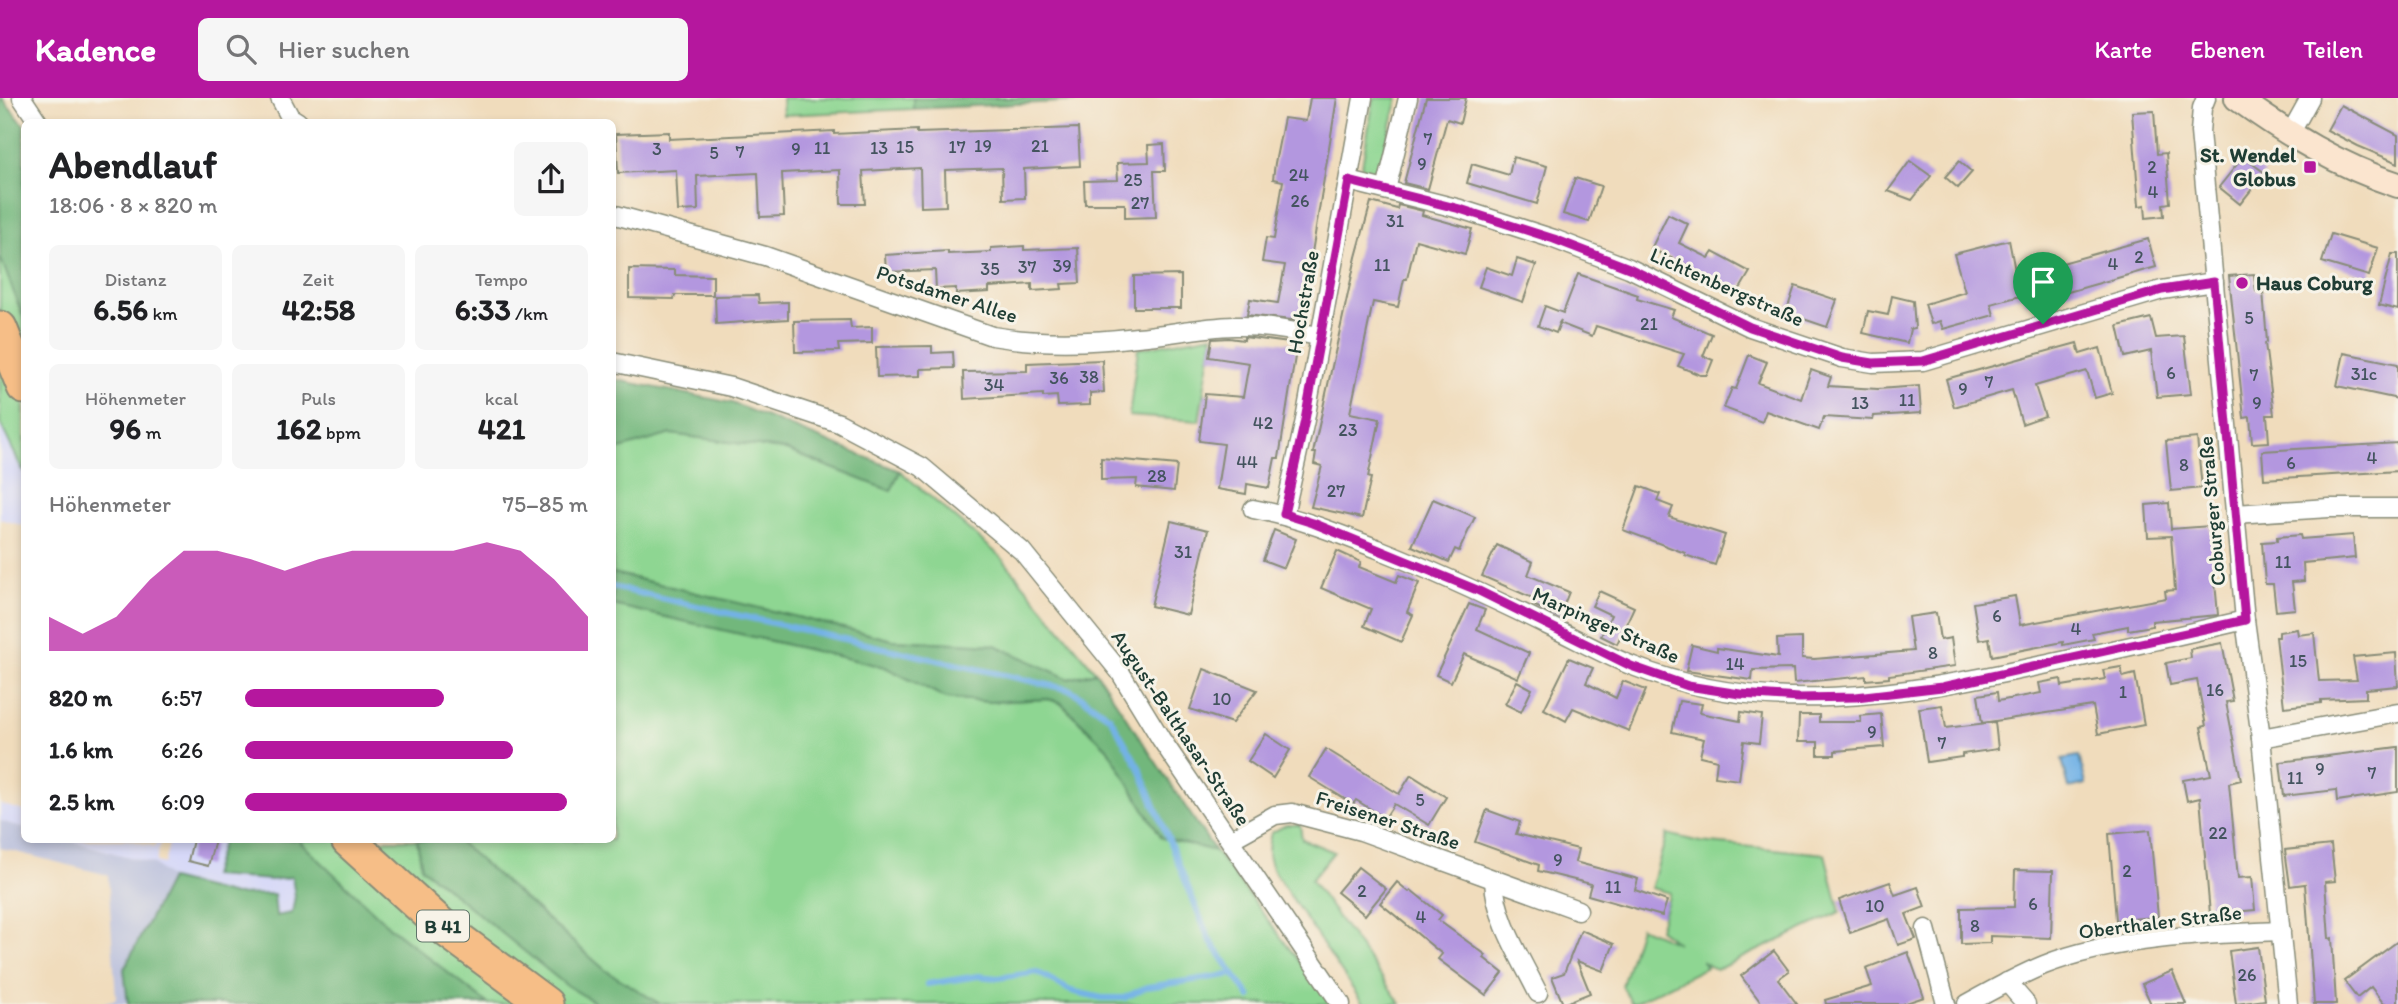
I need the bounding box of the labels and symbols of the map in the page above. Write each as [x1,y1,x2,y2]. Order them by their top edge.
house number: 7 [1424,128,1433,150]
house number: 19 [974,135,992,157]
house number: 21 [1031,135,1049,157]
house number: 15 [896,136,914,158]
house number: 17 [948,136,966,158]
house number: 11 [814,137,830,159]
house number: 13 [870,137,888,159]
house number: 3 [652,138,662,160]
house number: 9 [791,138,801,160]
house number: 7 [736,141,745,163]
house number: 5 [709,142,719,164]
place label: St. Wendel Globus [2200,142,2297,191]
house number: 9 [1417,153,1427,175]
house number: 2 [2147,156,2157,178]
marker: St. Wendel Globus [2302,159,2318,175]
house number: 24 [1289,164,1309,186]
house number: 25 [1124,169,1142,191]
house number: 4 [2148,181,2159,203]
house number: 26 [1291,190,1310,212]
house number: 27 [1131,192,1149,214]
house number: 31 [1386,210,1404,232]
street label: Lichtenbergstraße [1646,241,1808,332]
house number: 2 [2134,246,2144,268]
street label: Hochstraße [1281,248,1324,356]
pin [2013,252,2073,324]
house number: 4 [2108,253,2119,275]
house number: 11 [1374,254,1390,276]
house number: 39 [1052,255,1072,277]
house number: 37 [1018,256,1036,278]
house number: 35 [980,258,1000,280]
street label: Potsdamer Allee [874,259,1021,328]
place label: Haus Coburg [2256,270,2374,296]
marker: Haus Coburg [2234,275,2250,291]
house number: 5 [2244,307,2254,329]
house number: 21 [1640,313,1658,335]
house number: 6 [2166,362,2176,384]
house number: 31c [2351,363,2377,385]
house number: 7 [2250,364,2259,386]
house number: 38 [1079,366,1099,388]
house number: 36 [1049,367,1069,389]
house number: 7 [1985,371,1994,393]
house number: 34 [984,374,1004,396]
house number: 9 [1958,378,1968,400]
house number: 11 [1899,389,1915,411]
house number: 13 [1851,392,1869,414]
house number: 9 [2252,392,2262,414]
house number: 42 [1253,412,1274,434]
house number: 23 [1338,419,1358,441]
street label: Coburger Straße [2192,435,2231,587]
house number: 4 [2367,447,2378,469]
house number: 44 [1236,451,1258,473]
house number: 6 [2286,452,2296,474]
house number: 8 [2179,454,2189,476]
house number: 28 [1147,465,1167,487]
house number: 27 [1327,480,1345,502]
house number: 31 [1174,541,1192,563]
house number: 11 [2275,551,2291,573]
street label: Marpinger Straße [1529,581,1684,668]
house number: 6 [1992,605,2002,627]
house number: 4 [2071,618,2082,640]
street label: August-Balthasar-Straße [1106,625,1256,830]
house number: 8 [1928,642,1938,664]
house number: 15 [2289,650,2307,672]
house number: 14 [1725,653,1745,675]
house number: 16 [2206,679,2224,701]
house number: 1 [2119,681,2127,703]
house number: 10 [1212,688,1232,710]
house number: 9 [1867,721,1877,743]
house number: 7 [1938,732,1947,754]
house number: 9 [2315,758,2325,780]
house number: 7 [2368,762,2377,784]
house number: 11 [2287,767,2303,789]
street label: Freisener Straße [1313,784,1463,855]
house number: 5 [1415,789,1425,811]
house number: 22 [2209,822,2228,844]
house number: 9 [1553,849,1563,871]
house number: 2 [2122,860,2132,882]
house number: 11 [1605,876,1621,898]
house number: 2 [1357,880,1367,902]
house number: 6 [2028,893,2038,915]
house number: 10 [1865,895,1885,917]
street label: Oberthaler Straße [2077,899,2243,944]
house number: 4 [1416,906,1427,928]
road number: B 41 [417,911,469,942]
house number: 8 [1970,915,1980,937]
house number: 26 [2238,964,2257,986]

